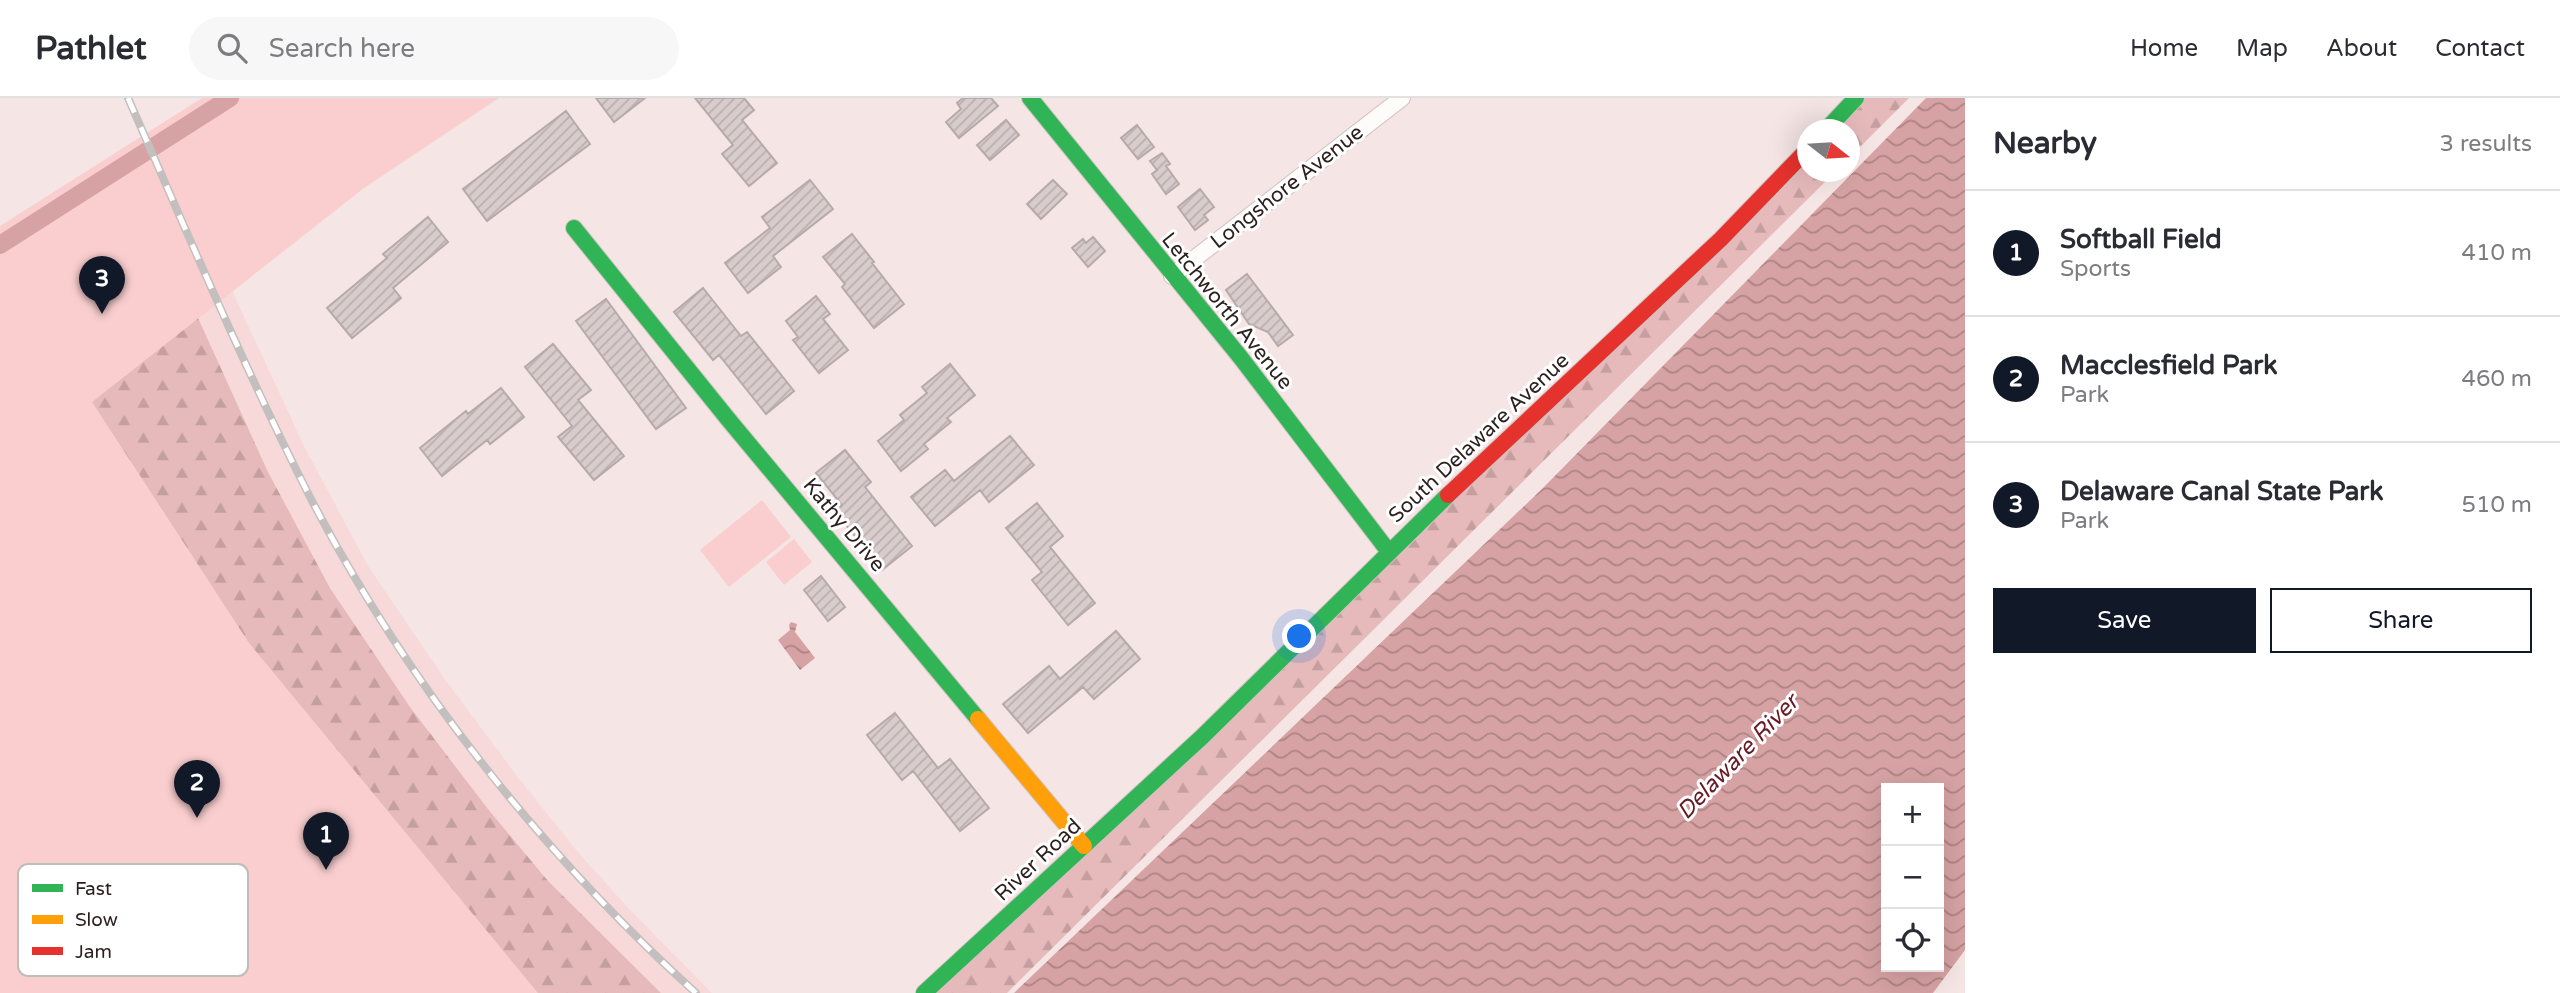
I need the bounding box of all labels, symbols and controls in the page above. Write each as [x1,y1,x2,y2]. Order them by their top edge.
search box [189,17,679,80]
text: Pathlet [35,29,147,68]
icon: search [213,29,251,67]
text: Search here [269,33,415,64]
text: Home [2130,34,2198,63]
text: Map [2236,34,2288,63]
text: About [2326,34,2397,63]
text: Contact [2435,34,2525,63]
north arrow [1797,119,1860,182]
street label: Longshore Avenue [1206,120,1368,254]
text: Nearby [1993,125,2097,162]
text: 3 results [2439,130,2532,158]
text: Softball Field [2060,224,2222,255]
street label: Letchworth Avenue [1156,228,1298,394]
text: 1 [2009,239,2023,267]
text: 410 m [2462,239,2532,267]
text: Sports [2060,255,2131,283]
pin: 3 [79,256,125,314]
street label: South Delaware Avenue [1384,348,1574,528]
text: Macclesfield Park [2060,350,2277,381]
text: 2 [2009,365,2023,393]
text: 460 m [2462,365,2532,393]
text: Park [2060,381,2109,409]
street label: Kathy Drive [798,473,891,577]
text: Delaware Canal State Park [2060,476,2384,507]
text: 3 [2009,491,2023,519]
text: 510 m [2462,491,2532,519]
text: Park [2060,507,2109,535]
button: Save [1993,588,2256,653]
button: Share [2270,588,2532,653]
your location [1282,619,1316,653]
water label: Delaware River [1671,686,1807,825]
pin: 2 [174,760,220,818]
map controls [1881,783,1944,972]
button: + [1881,783,1944,846]
pin: 1 [303,812,349,870]
street label: River Road [989,814,1087,906]
button: − [1881,846,1944,909]
legend [18,864,248,976]
text: Fast [75,878,112,900]
text: Slow [75,909,118,931]
button: locate [1881,909,1944,972]
text: Jam [75,941,112,963]

